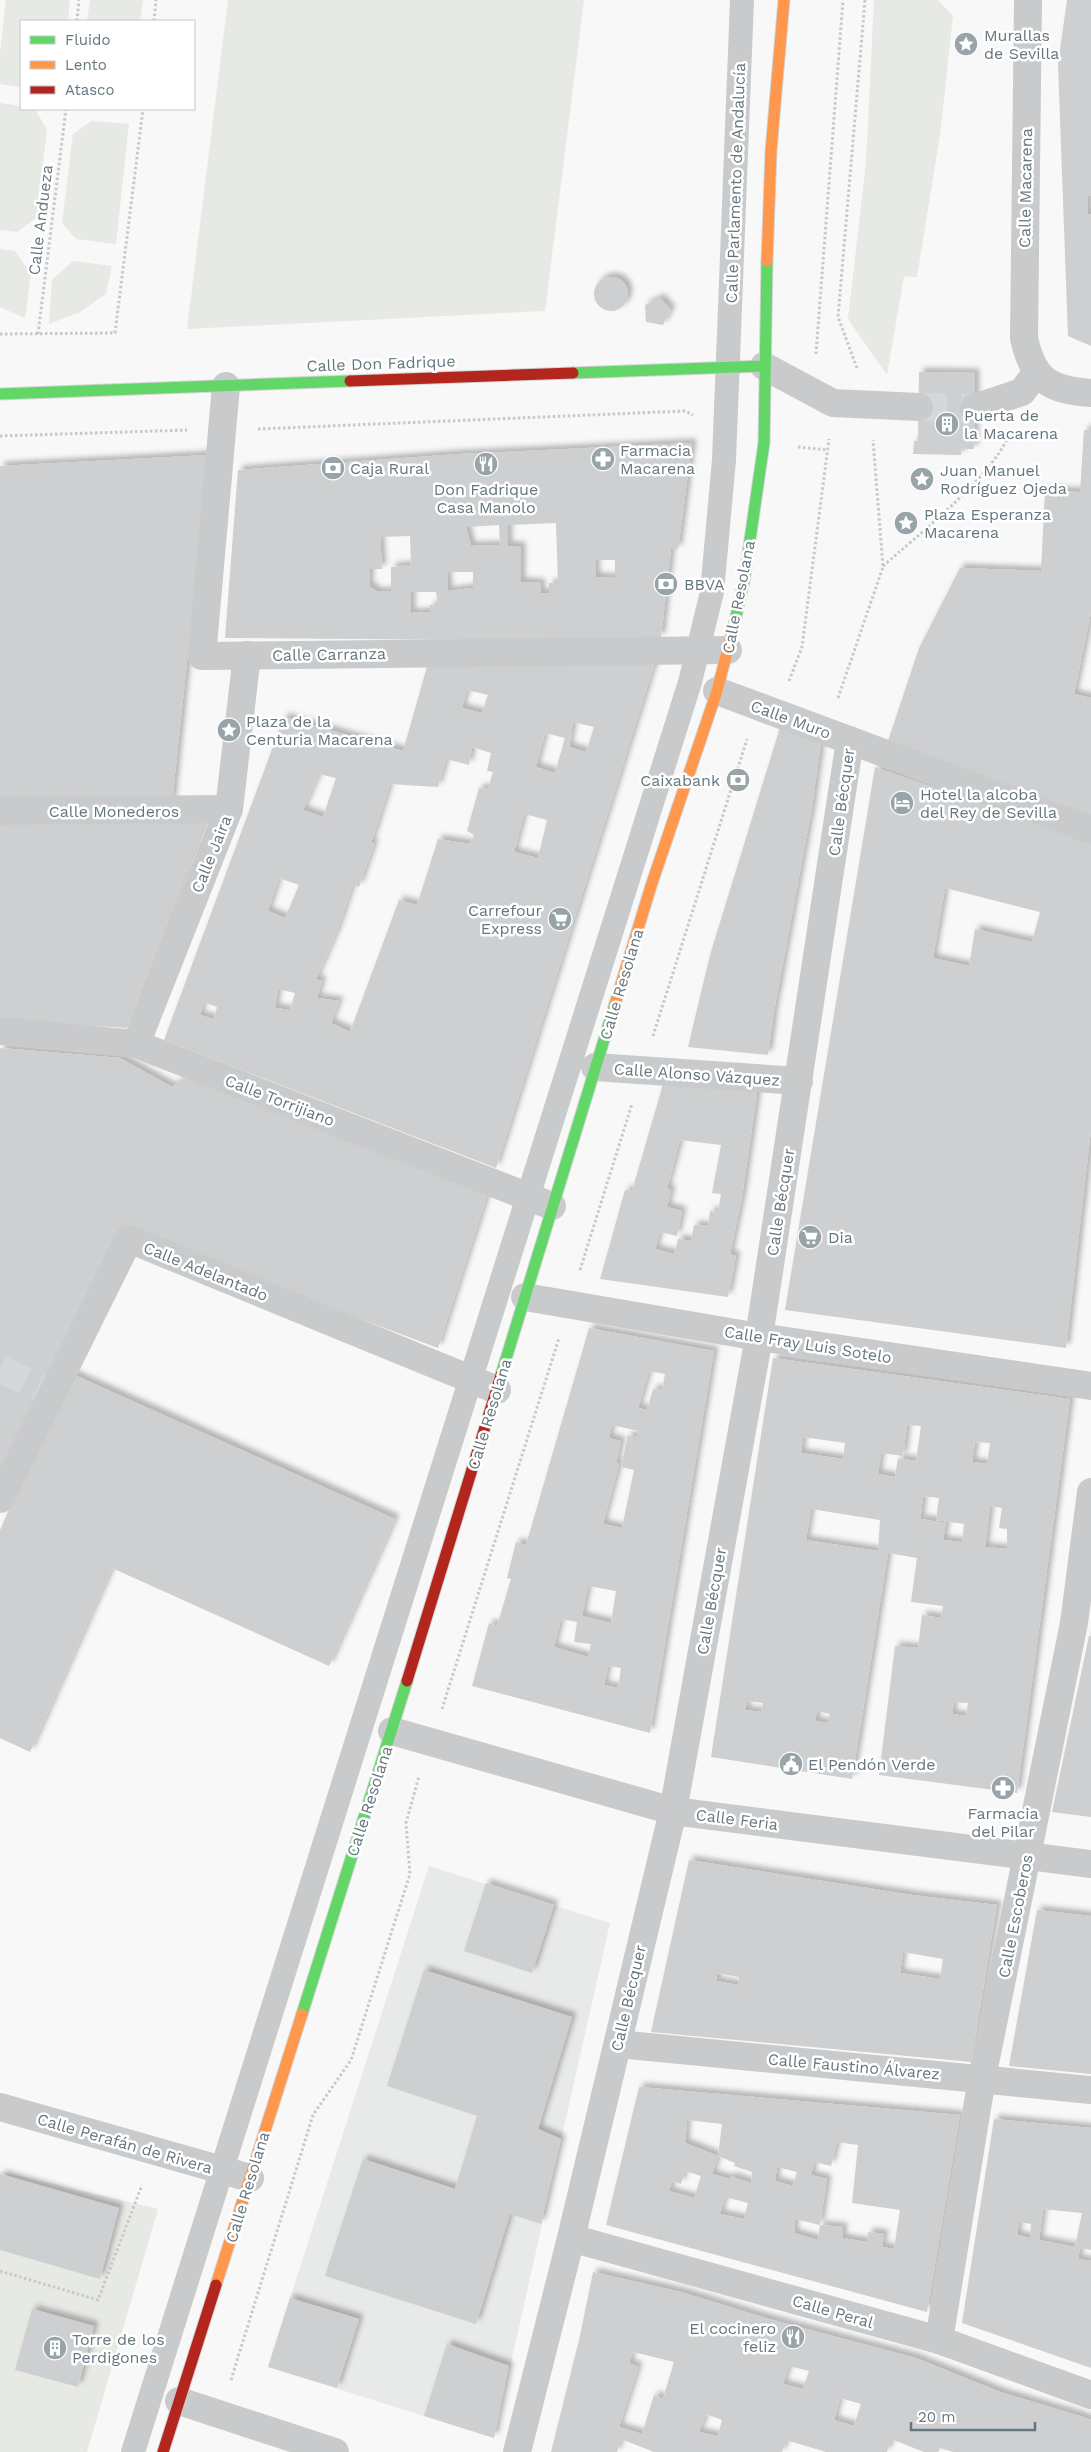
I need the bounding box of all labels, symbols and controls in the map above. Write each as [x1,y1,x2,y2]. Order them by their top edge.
legend [20,20,195,110]
place label: Murallas de Sevilla [984,26,1059,63]
text: Fluido [65,31,110,49]
place icon: Murallas de Sevilla [953,31,979,57]
text: Lento [65,56,107,74]
street label: Calle Parlamento de Andalucía [722,63,749,304]
text: Atasco [65,81,114,99]
street label: Calle Macarena [1015,128,1036,248]
street label: Calle Andueza [24,164,57,276]
street label: Calle Don Fadrique [306,351,456,376]
place label: Puerta de la Macarena [964,406,1058,443]
building icon: Puerta de la Macarena [934,411,960,437]
place label: Farmacia Macarena [620,441,695,478]
pharmacy icon: Farmacia Macarena [590,446,616,472]
restaurant icon: Don Fadrique Casa Manolo [473,451,499,477]
bank icon: Caja Rural [320,455,346,481]
place label: Caja Rural [350,459,429,478]
place label: Juan Manuel Rodríguez Ojeda [940,461,1067,498]
place icon: Juan Manuel Rodríguez Ojeda [909,466,935,492]
place label: Don Fadrique Casa Manolo [434,480,538,517]
place label: Plaza Esperanza Macarena [924,505,1051,542]
place icon: Plaza Esperanza Macarena [893,510,919,536]
street label: Calle Resolana [718,539,759,655]
bank icon: BBVA [653,571,679,597]
place label: BBVA [684,575,725,594]
street label: Calle Carranza [272,644,386,665]
street label: Calle Muro [748,696,833,743]
place label: Plaza de la Centuria Macarena [246,712,393,749]
place icon: Plaza de la Centuria Macarena [216,717,242,743]
street label: Calle Bécquer [825,746,859,857]
bank icon: Caixabank [725,767,751,793]
place label: Caixabank [640,771,720,790]
place label: Hotel la alcoba del Rey de Sevilla [920,785,1057,822]
hotel icon: Hotel la alcoba del Rey de Sevilla [889,790,915,816]
street label: Calle Monederos [49,802,179,821]
street label: Calle Jaira [187,813,236,896]
place label: Carrefour Express [468,901,542,938]
supermarket icon: Carrefour Express [547,906,573,932]
street label: Calle Resolana [596,926,647,1042]
street label: Calle Alonso Vázquez [613,1059,781,1090]
street label: Calle Torrijiano [222,1071,337,1130]
street label: Calle Bécquer [763,1146,798,1257]
supermarket icon: Dia [797,1224,823,1250]
place label: Dia [828,1228,853,1247]
street label: Calle Adelantado [141,1238,271,1305]
street label: Calle Fray Luis Sotelo [723,1322,893,1367]
street label: Calle Resolana [464,1356,515,1472]
street label: Calle Bécquer [693,1545,730,1656]
street label: Calle Resolana [343,1744,396,1859]
public building icon: El Pendón Verde [778,1751,804,1777]
place label: El Pendón Verde [808,1755,936,1774]
pharmacy icon: Farmacia del Pilar [990,1775,1016,1801]
place label: Farmacia del Pilar [967,1804,1039,1841]
street label: Calle Feria [695,1805,779,1834]
street label: Calle Escoberos [994,1853,1037,1979]
street label: Calle Bécquer [607,1943,650,2053]
street label: Calle Faustino Álvarez [767,2050,941,2083]
street label: Calle Perafán de Rivera [35,2109,215,2178]
street label: Calle Resolana [222,2129,273,2245]
street label: Calle Peral [790,2291,876,2332]
place label: El cocinero feliz [689,2319,776,2356]
restaurant icon: El cocinero feliz [780,2324,806,2350]
place label: Torre de los Perdigones [72,2330,165,2367]
building icon: Torre de los Perdigones [42,2335,68,2361]
scale bar [911,2400,1035,2432]
text: 20 m [918,2408,956,2426]

